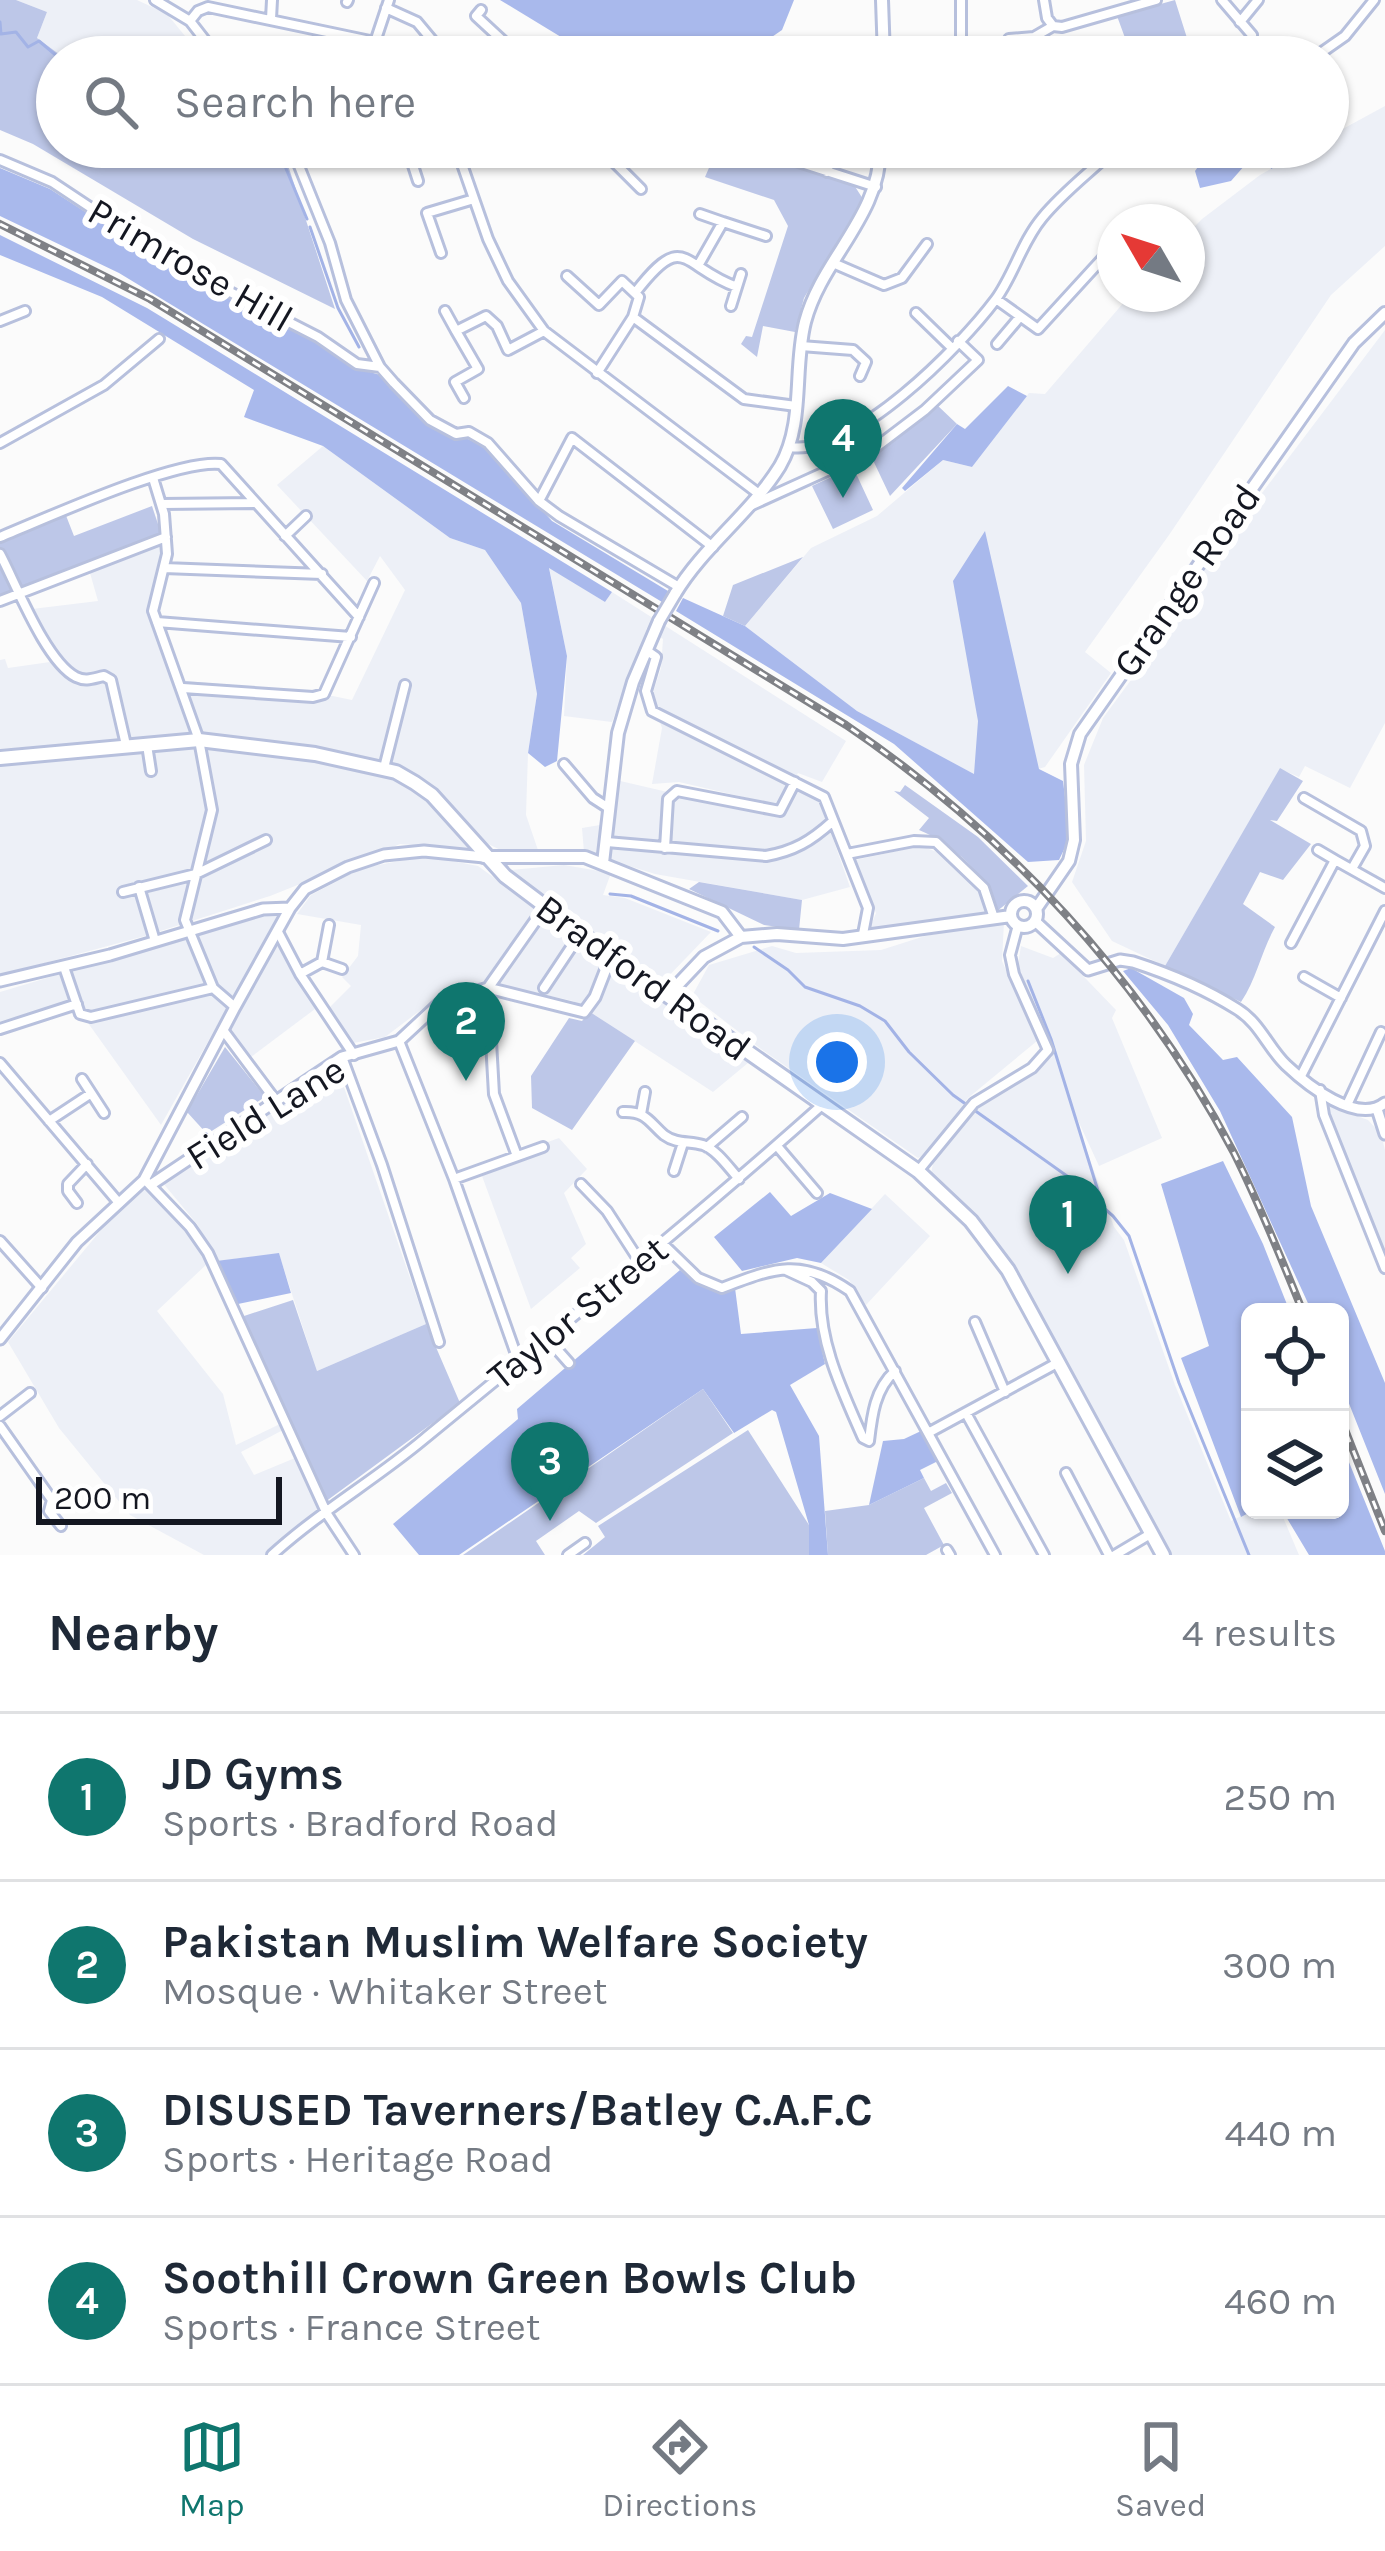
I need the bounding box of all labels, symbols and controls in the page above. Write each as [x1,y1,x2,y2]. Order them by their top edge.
search box [36,36,1349,168]
icon: search [78,69,144,135]
text: Search here [174,76,416,128]
street label: Primrose Hill [80,188,301,342]
north arrow [1097,204,1205,312]
pin: 4 [804,399,882,498]
street label: Grange Road [1103,475,1270,686]
street label: Bradford Road [527,885,760,1071]
pin: 2 [427,982,505,1081]
your location [807,1032,867,1092]
street label: Field Lane [178,1046,353,1180]
pin: 1 [1029,1175,1107,1274]
street label: Taylor Street [478,1226,677,1399]
map controls [1241,1303,1349,1519]
button: locate [1241,1303,1349,1411]
button: layers [1241,1411,1349,1519]
pin: 3 [511,1422,589,1521]
scale bar [36,1471,282,1524]
text: 200 m [54,1479,151,1517]
text: Nearby [48,1603,218,1663]
text: 4 results [1182,1610,1337,1656]
text: JD Gyms [162,1748,344,1800]
text: 1 [80,1774,94,1820]
text: 250 m [1223,1774,1337,1820]
text: Sports · Bradford Road [162,1800,558,1846]
text: Pakistan Muslim Welfare Society [162,1916,868,1968]
text: 2 [75,1942,99,1988]
text: 300 m [1222,1942,1337,1988]
text: Mosque · Whitaker Street [162,1968,607,2014]
text: DISUSED Taverners/Batley C.A.F.C [162,2084,873,2136]
text: 3 [75,2110,99,2156]
text: 440 m [1225,2110,1337,2156]
text: Sports · Heritage Road [162,2136,553,2182]
text: Soothill Crown Green Bowls Club [162,2252,857,2304]
text: 4 [75,2278,99,2324]
text: 460 m [1224,2278,1337,2324]
text: Sports · France Street [162,2304,540,2350]
tab: Map [179,2414,245,2524]
tab: Directions [602,2414,757,2524]
tab: Saved [1115,2414,1206,2524]

